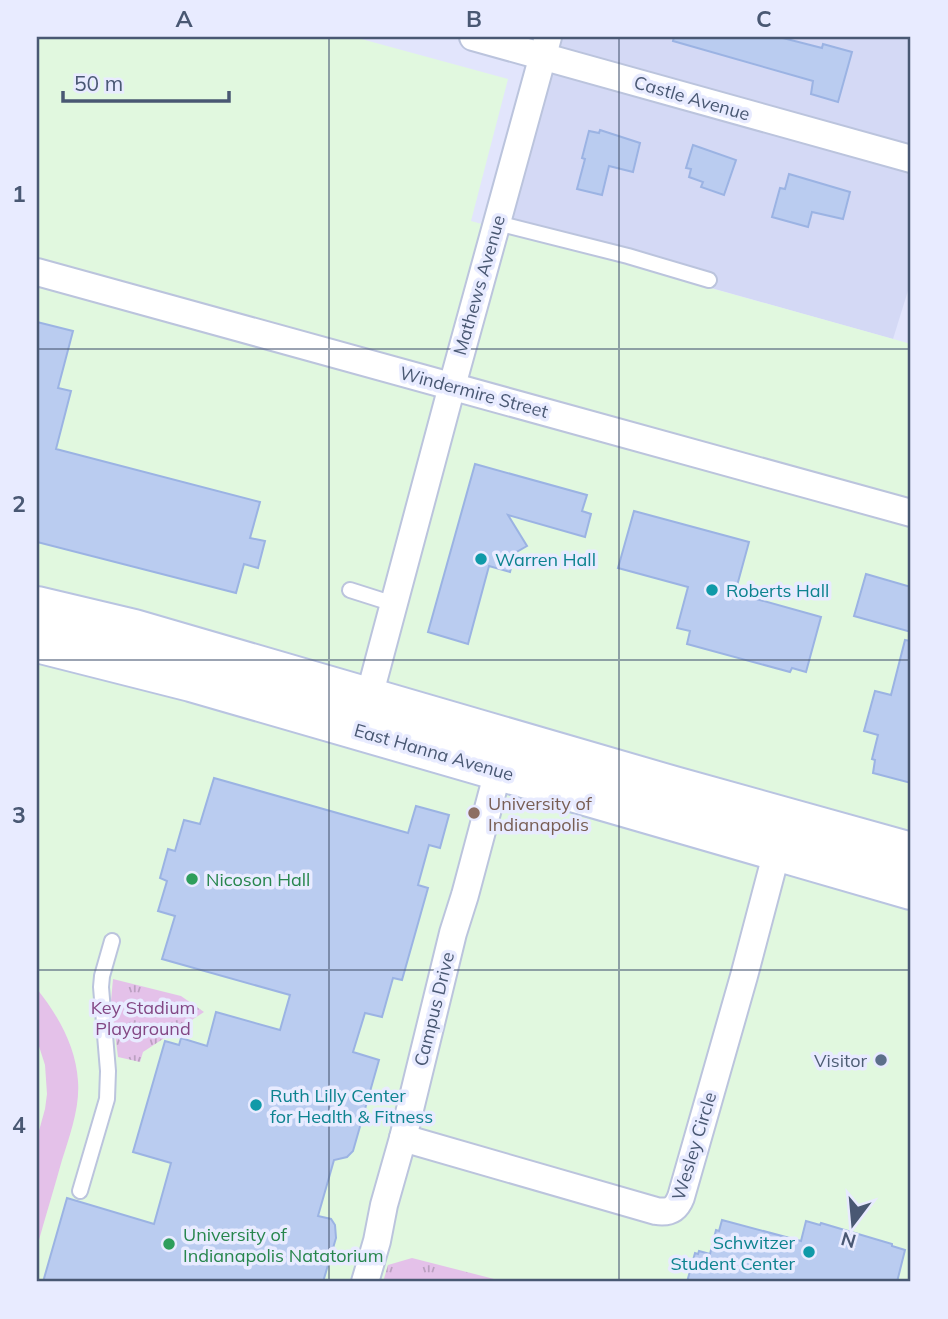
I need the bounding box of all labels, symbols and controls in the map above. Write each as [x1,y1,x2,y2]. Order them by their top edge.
text: A [175,4,193,33]
text: B [466,4,482,33]
text: C [756,4,772,33]
scale bar [63,60,229,104]
text: 50 m [74,70,123,96]
street label: Castle Avenue [631,70,753,126]
text: 1 [12,179,26,208]
street label: Mathews Avenue [448,212,510,358]
street label: Windermire Street [397,361,551,423]
text: 2 [12,489,26,518]
place label: Warren Hall [495,548,596,571]
marker: Warren Hall [473,551,489,567]
place label: Roberts Hall [726,579,829,602]
marker: Roberts Hall [704,582,720,598]
street label: East Hanna Avenue [352,718,516,786]
place label: University of Indianapolis [488,792,593,836]
text: 3 [12,800,26,829]
marker: University of Indianapolis [466,805,482,821]
place label: Nicoson Hall [206,868,310,891]
marker: Nicoson Hall [184,871,200,887]
street label: Campus Drive [409,949,459,1069]
park label: Key Stadium Playground [91,996,195,1040]
place label: Visitor [814,1049,867,1072]
marker: Visitor [873,1052,889,1068]
place label: Ruth Lilly Center for Health & Fitness [270,1084,433,1128]
street label: Wesley Circle [667,1089,721,1203]
marker: Ruth Lilly Center for Health & Fitness [248,1097,264,1113]
text: 4 [12,1110,26,1139]
north arrow [818,1190,888,1260]
place label: University of Indianapolis Natatorium [183,1223,384,1267]
text: N [838,1227,859,1254]
place label: Schwitzer Student Center [670,1231,795,1275]
marker: University of Indianapolis Natatorium [161,1236,177,1252]
marker: Schwitzer Student Center [801,1244,817,1260]

